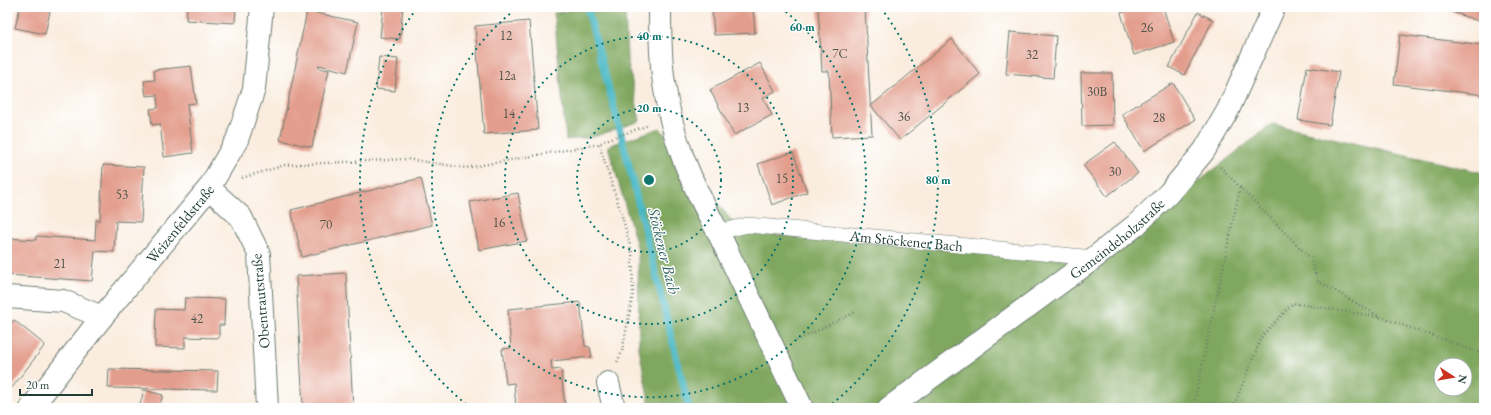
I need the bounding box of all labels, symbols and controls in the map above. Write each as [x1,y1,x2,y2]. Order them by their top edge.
text: 60 m [789,19,815,35]
house number: 26 [1141,19,1153,36]
house number: 12 [500,27,513,44]
text: 40 m [636,28,662,44]
house number: 7C [832,45,848,62]
house number: 32 [1026,46,1039,63]
house number: 12a [498,67,517,84]
house number: 30B [1087,83,1107,100]
house number: 13 [737,99,749,116]
text: 20 m [636,100,662,116]
house number: 14 [503,105,516,122]
house number: 36 [898,108,910,125]
house number: 28 [1153,109,1165,126]
house number: 30 [1109,163,1121,180]
house number: 15 [776,170,788,187]
text: 80 m [925,172,951,188]
centre of rings [642,173,656,187]
street label: Weizenfeldstraße [141,180,218,267]
house number: 53 [116,186,128,203]
street label: Gemeindeholzstraße [1065,193,1168,283]
water label: Stöckener Bach [643,205,685,297]
house number: 16 [493,214,505,231]
house number: 70 [320,216,332,233]
street label: Am Stöckener Bach [848,225,964,255]
street label: Obentrautstraße [246,253,274,349]
house number: 21 [54,255,66,272]
house number: 42 [191,310,204,327]
north arrow [1433,357,1473,397]
scale bar [20,371,92,397]
text: N [1455,373,1471,385]
text: 20 m [26,377,50,393]

